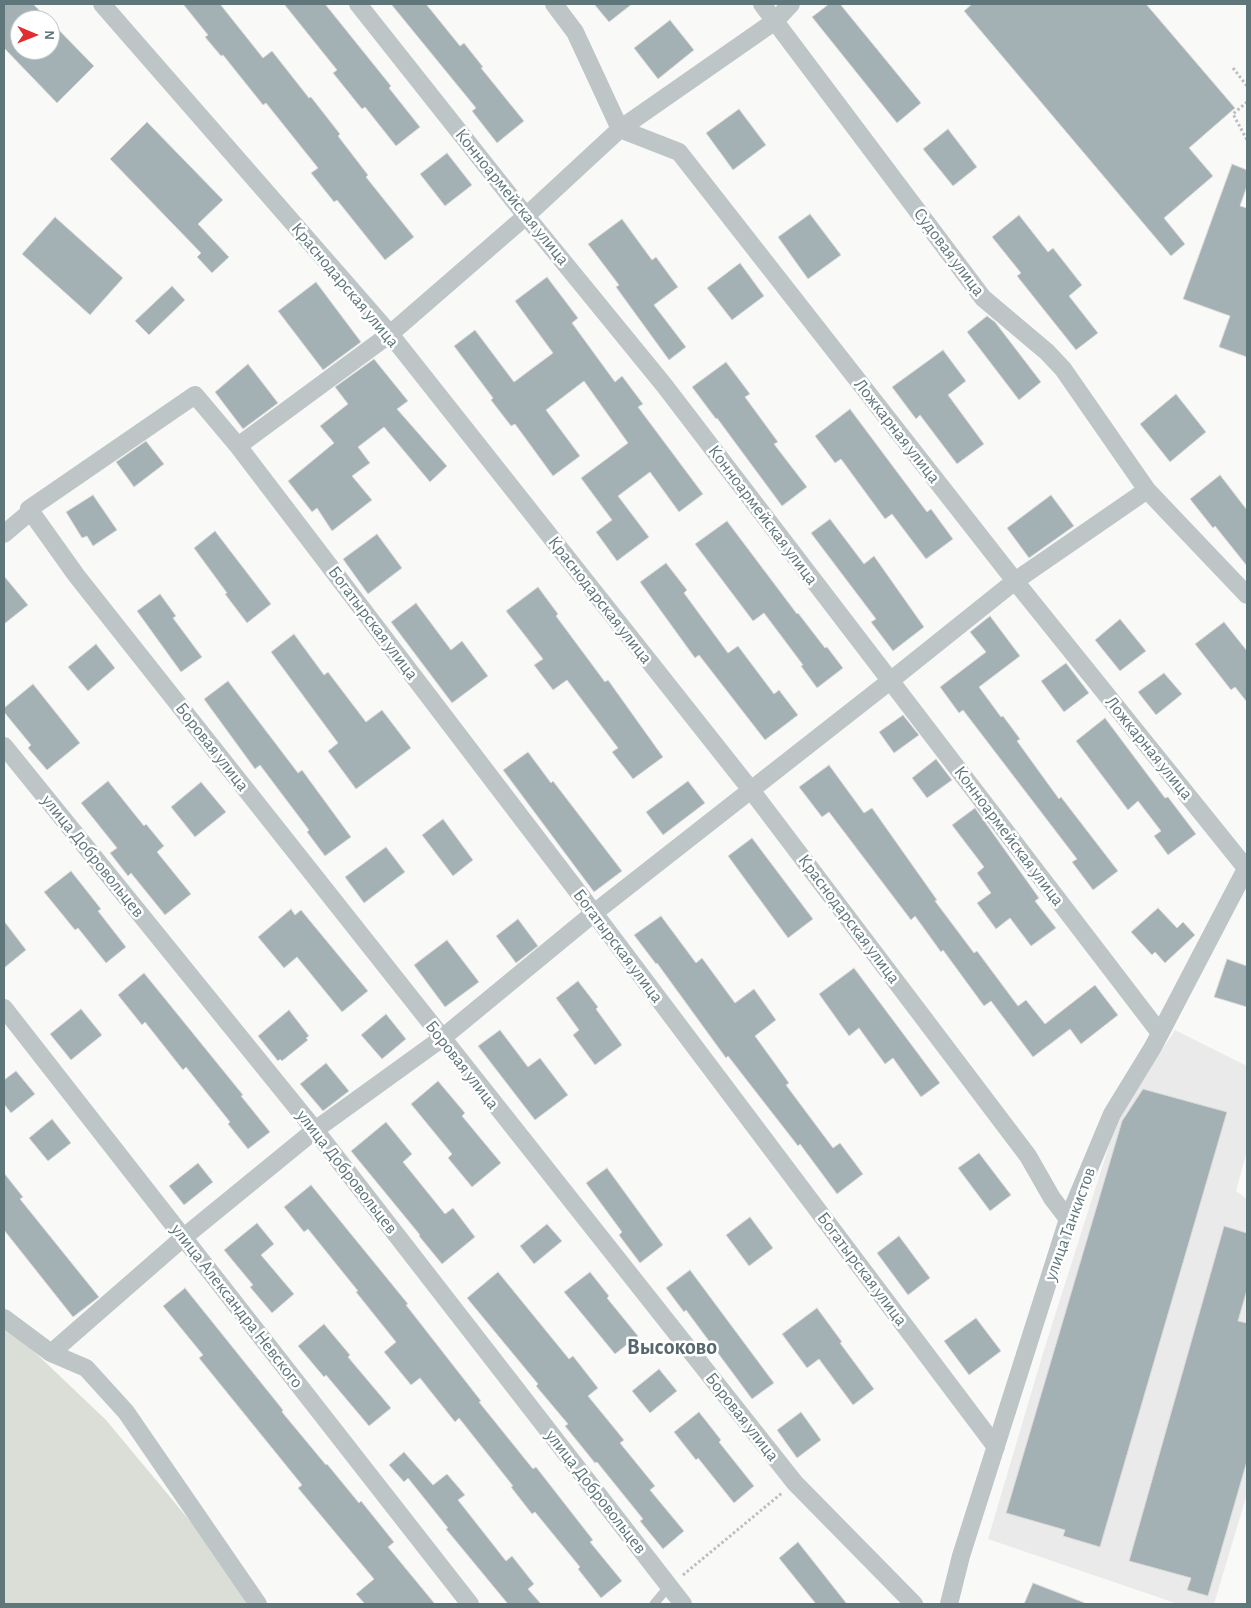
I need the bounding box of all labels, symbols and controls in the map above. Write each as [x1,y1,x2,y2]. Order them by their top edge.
north arrow [10,10,60,60]
text: N [42,30,56,40]
street label: Конноармейская улица [450,124,574,270]
street label: Судовая улица [909,203,989,301]
street label: Краснодарская улица [286,218,404,352]
street label: Ложкарная улица [849,374,945,488]
street label: Конноармейская улица [703,441,823,589]
street label: Краснодарская улица [543,532,657,668]
street label: Богатырская улица [323,562,423,684]
street label: Ложкарная улица [1101,692,1197,804]
street label: Боровая улица [170,698,254,796]
street label: Конноармейская улица [949,762,1069,910]
street label: улица Добровольцев [37,790,149,922]
street label: Краснодарская улица [793,850,905,988]
street label: Богатырская улица [568,885,668,1007]
street label: Боровая улица [420,1016,504,1114]
street label: улица Добровольцев [292,1106,402,1238]
street label: улица Танкистов [1040,1164,1100,1284]
street label: Богатырская улица [812,1208,912,1330]
street label: улица Александра Невского [166,1220,308,1392]
district label: Высоково [627,1334,717,1360]
street label: Боровая улица [700,1368,784,1466]
street label: улица Добровольцев [541,1426,651,1558]

